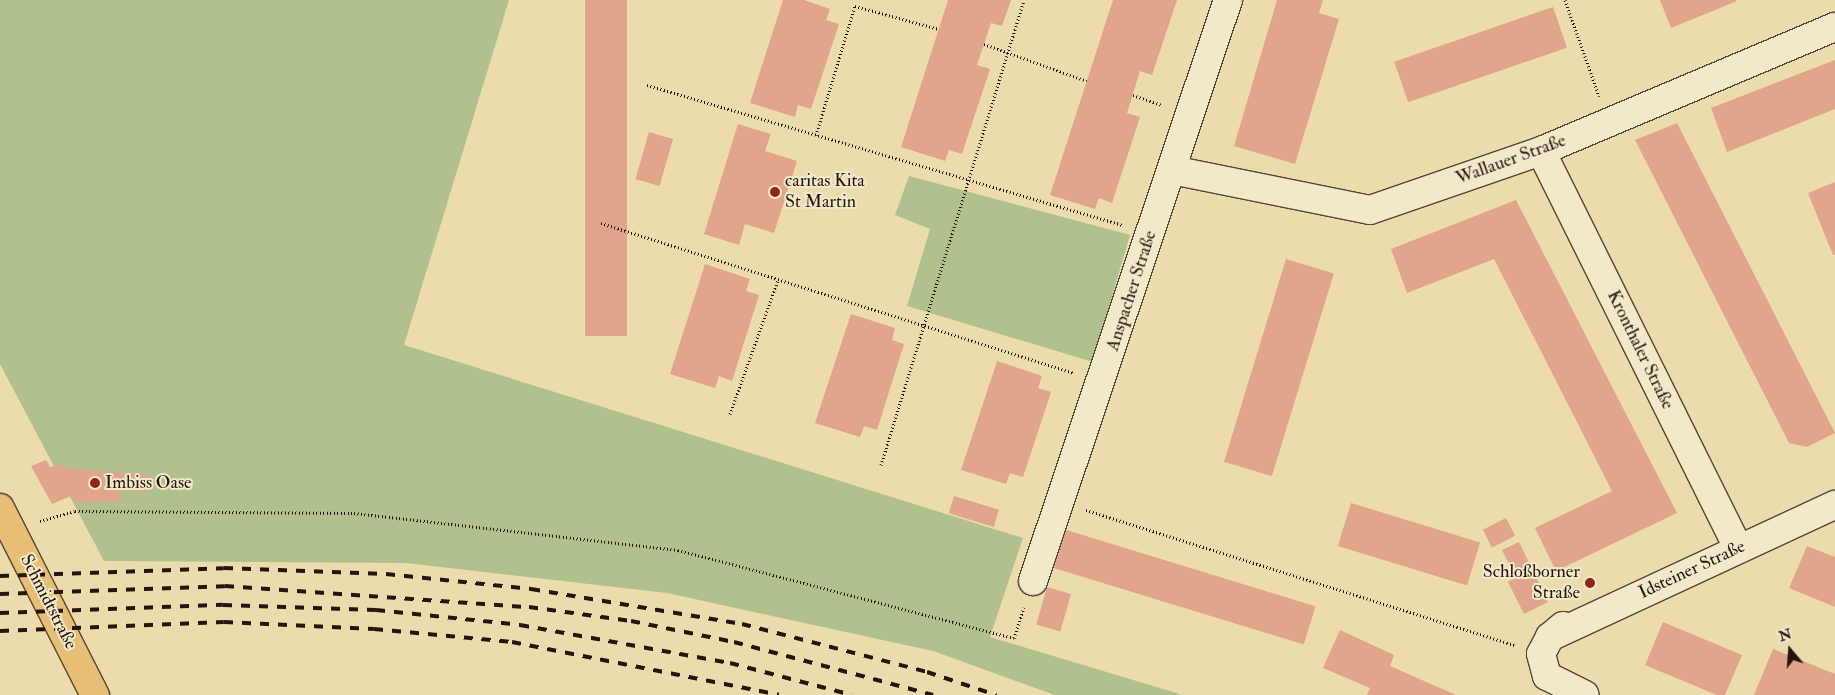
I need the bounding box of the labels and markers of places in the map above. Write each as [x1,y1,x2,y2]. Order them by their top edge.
place label: caritas Kita St Martin [785,171,865,213]
marker: caritas Kita St Martin [769,186,781,198]
place label: Imbiss Oase [105,472,192,494]
marker: Imbiss Oase [89,477,101,489]
place label: Schloßborner Straße [1483,562,1580,604]
marker: Schloßborner Straße [1584,577,1596,589]

